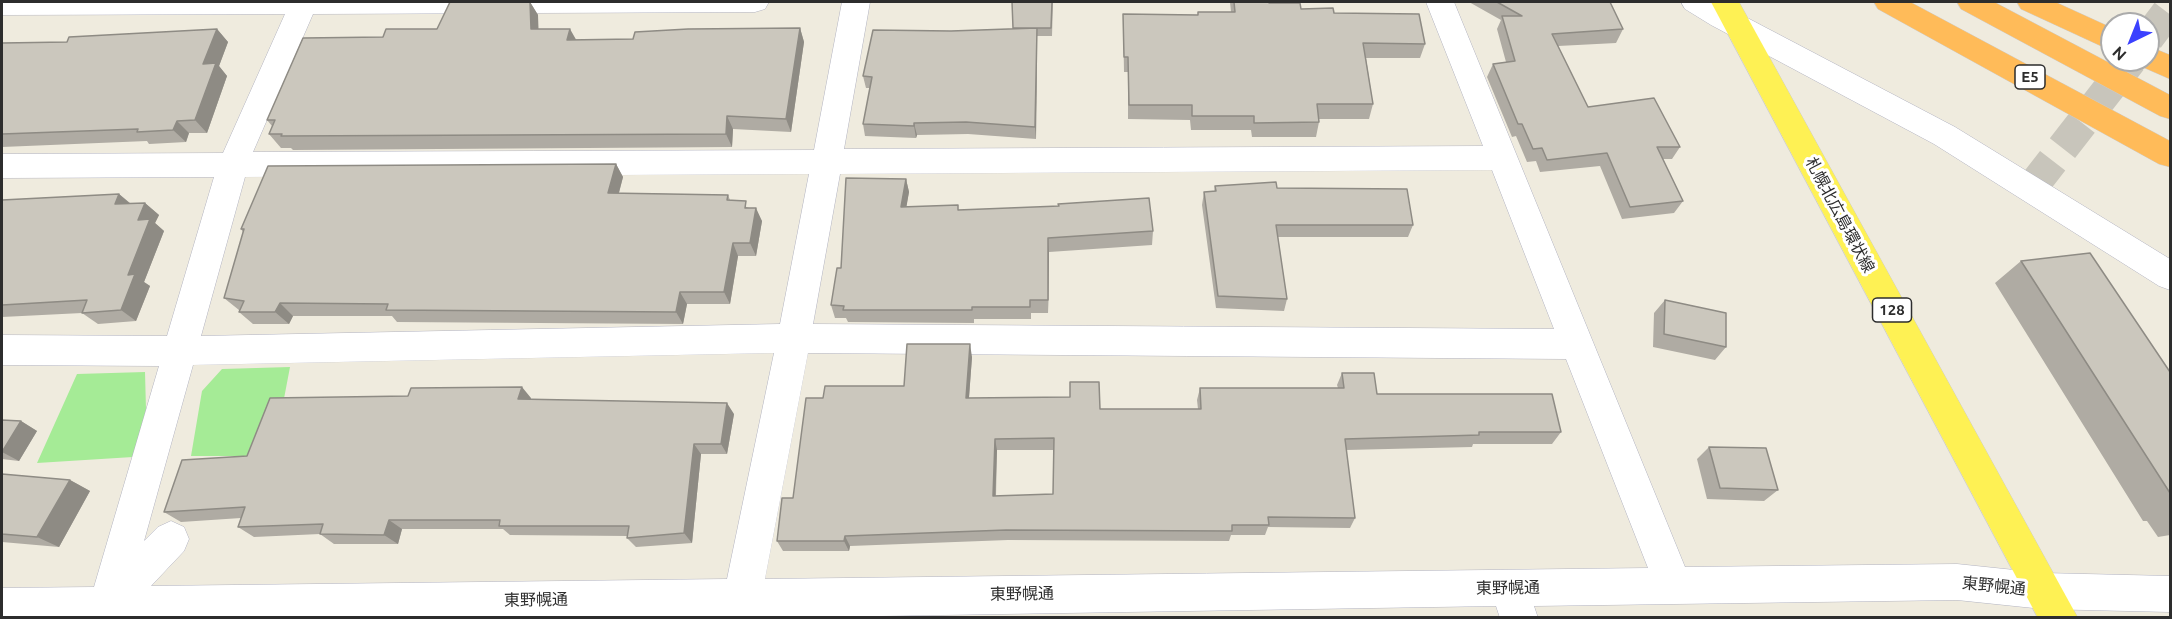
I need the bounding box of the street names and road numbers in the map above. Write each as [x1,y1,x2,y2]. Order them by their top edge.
road number: E5 [2015,65,2045,89]
street label: 札幌北広島環状線 [1801,154,1879,276]
road number: 128 [1872,298,1912,322]
street label: 東野幌通 [1961,573,2027,599]
street label: 東野幌通 [1476,578,1540,598]
street label: 東野幌通 [990,584,1054,604]
street label: 東野幌通 [504,590,568,610]

